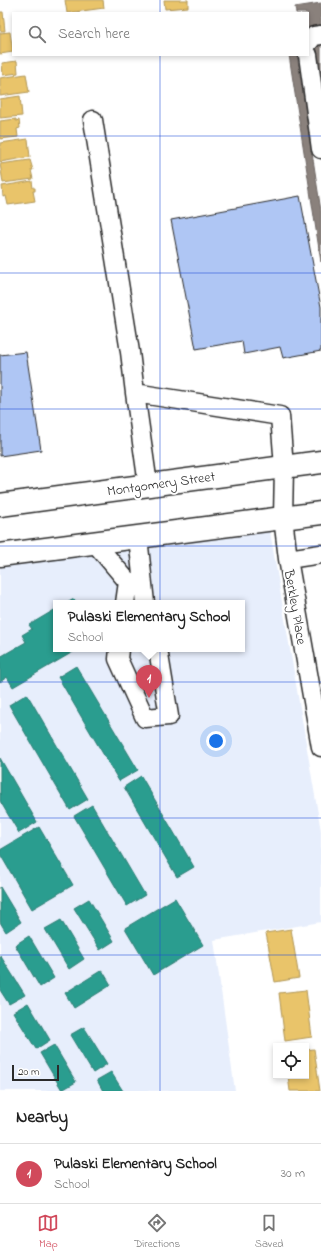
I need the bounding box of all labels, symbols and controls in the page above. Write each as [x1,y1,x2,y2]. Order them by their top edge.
search box [12,12,309,56]
icon: search [26,23,48,45]
text: Search here [58,23,130,45]
street label: Montgomery Street [106,466,217,503]
street label: Berkley Place [276,567,312,647]
popup [53,600,245,652]
text: Pulaski Elementary School [68,606,230,628]
text: School [68,628,103,647]
pin: 1 [136,665,162,698]
your location [206,731,226,751]
map controls [273,1043,309,1079]
button: locate [273,1043,309,1079]
scale bar [12,1063,59,1082]
text: 20 m [18,1064,40,1080]
text: Nearby [16,1105,68,1130]
text: Pulaski Elementary School [54,1153,217,1175]
text: 1 [27,1164,31,1183]
text: 30 m [281,1164,305,1183]
text: School [54,1175,90,1194]
tab: Map [37,1212,59,1252]
tab: Directions [134,1212,180,1252]
tab: Saved [255,1212,284,1252]

